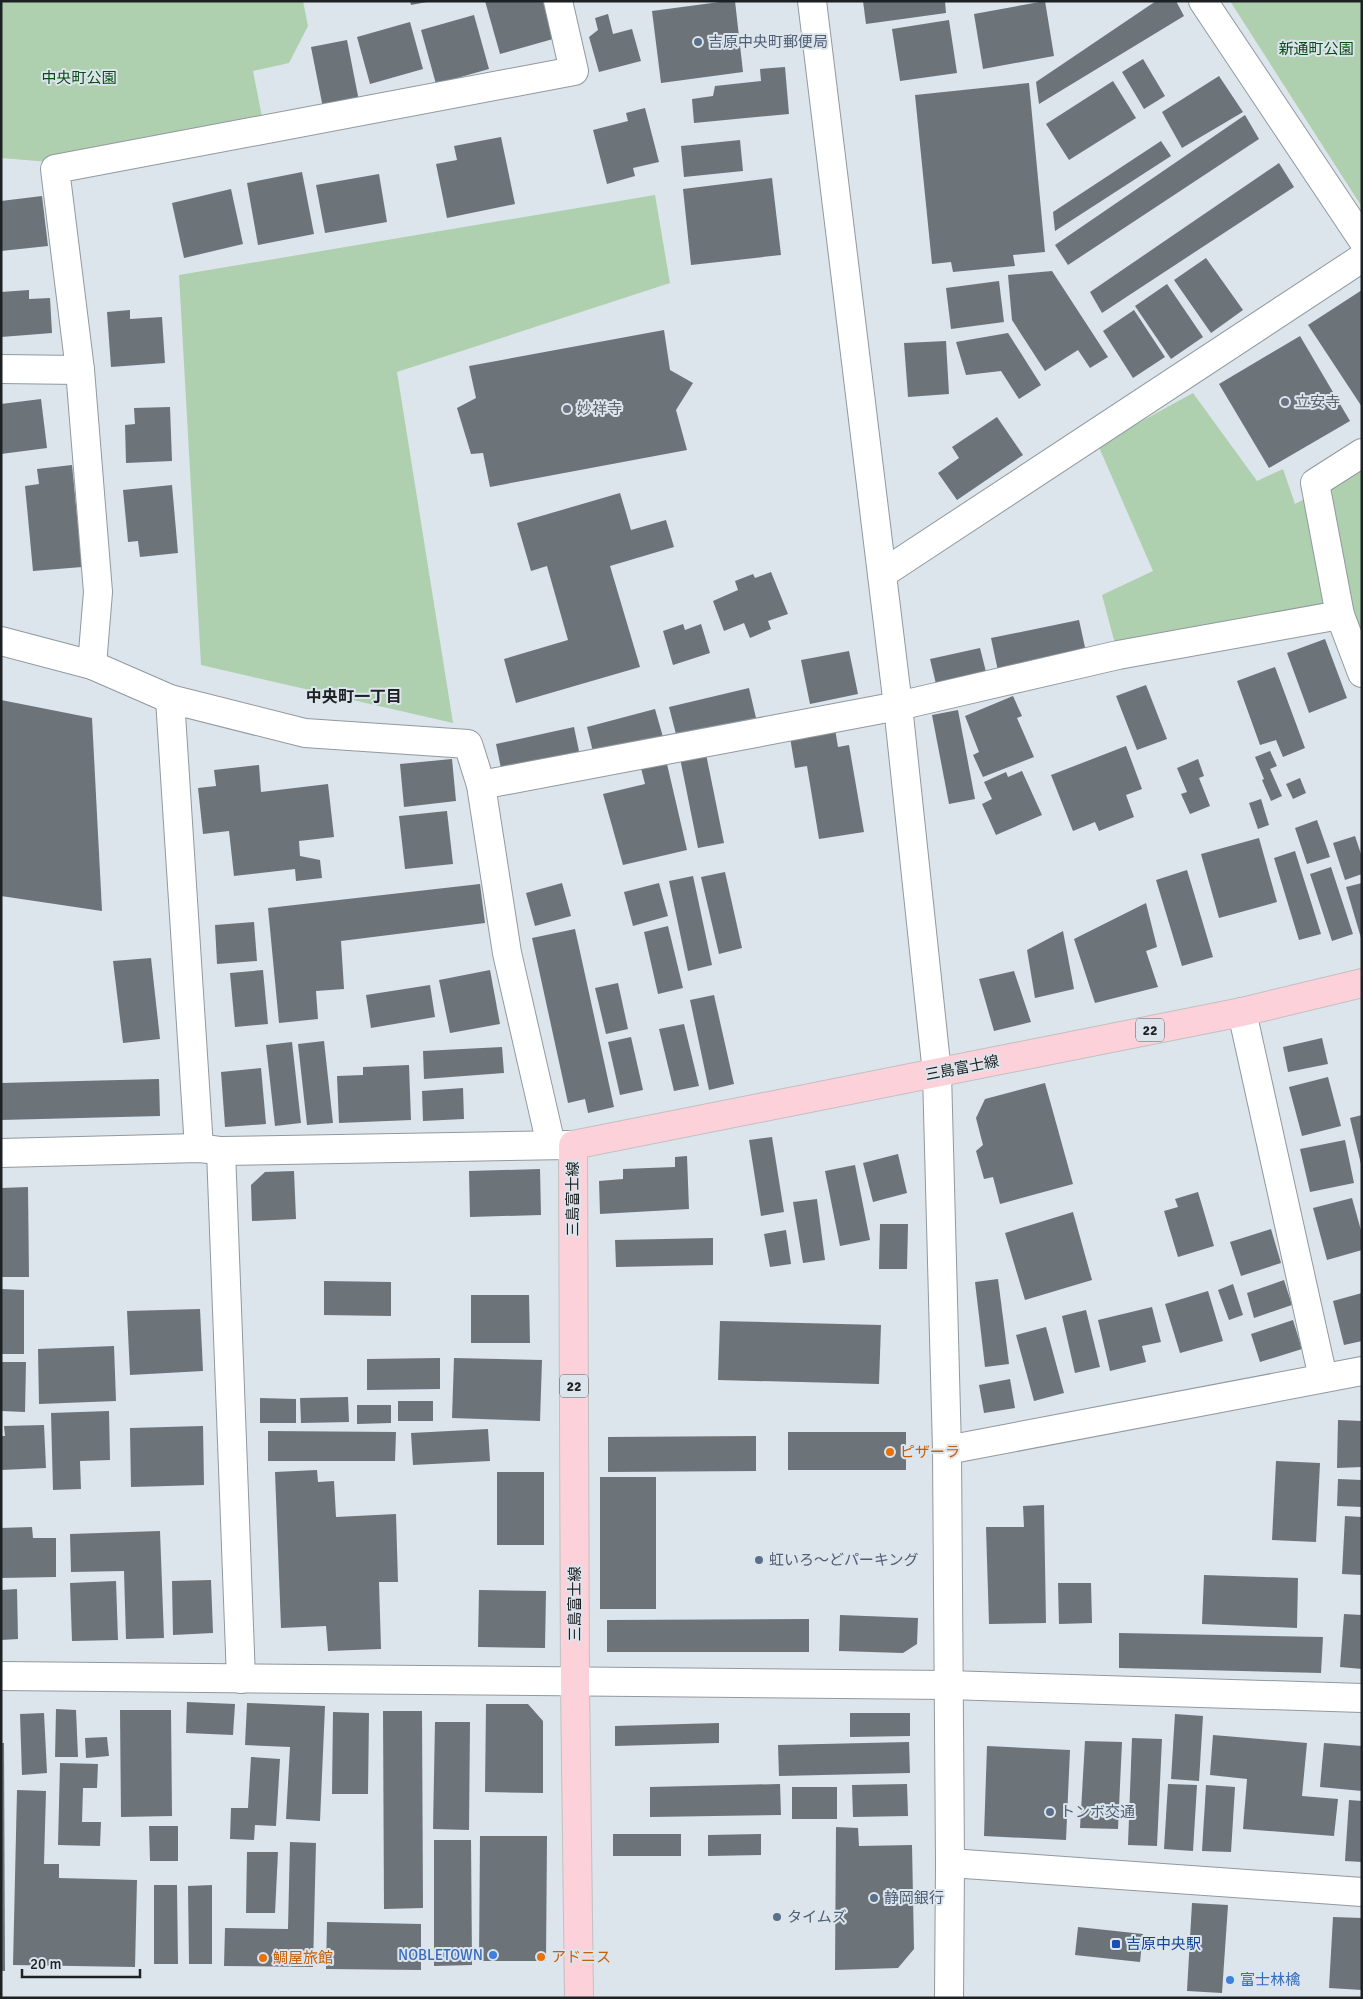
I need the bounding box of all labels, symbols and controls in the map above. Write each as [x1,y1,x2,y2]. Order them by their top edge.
place label: 吉原中央町郵便局 [708,33,828,51]
marker: 吉原中央町郵便局 [692,36,704,48]
park label: 新通町公園 [1278,40,1354,58]
park label: 中央町公園 [41,69,117,87]
place label: 立安寺 [1295,393,1340,411]
marker: 立安寺 [1279,396,1291,408]
place label: 妙祥寺 [577,400,622,418]
marker: 妙祥寺 [561,403,573,415]
district label: 中央町一丁目 [306,687,402,707]
road number: 22 [1136,1018,1164,1042]
street label: 三島富士線 [923,1052,1001,1084]
street label: 三島富士線 [564,1161,582,1237]
road number: 22 [560,1374,588,1398]
place label: ピザーラ [900,1443,960,1461]
marker: ピザーラ [884,1446,896,1458]
place label: 虹いろ～どパーキング [769,1551,919,1569]
marker: 虹いろ～どパーキング [753,1554,765,1566]
street label: 三島富士線 [566,1566,584,1642]
place label: トンボ交通 [1060,1803,1135,1821]
marker: トンボ交通 [1044,1806,1056,1818]
place label: 静岡銀行 [884,1889,944,1907]
marker: 静岡銀行 [868,1892,880,1904]
place label: タイムズ [787,1908,847,1926]
marker: タイムズ [771,1911,783,1923]
place label: 吉原中央駅 [1126,1935,1201,1953]
marker: 吉原中央駅 [1110,1938,1122,1950]
scale bar [22,1946,140,1978]
place label: NOBLETOWN [398,1946,483,1964]
place label: アドニス [551,1948,611,1966]
place label: 鯛屋旅館 [273,1949,333,1967]
marker: NOBLETOWN [487,1949,499,1961]
marker: アドニス [535,1951,547,1963]
marker: 鯛屋旅館 [257,1952,269,1964]
text: 20 m [30,1955,61,1973]
place label: 富士林檎 [1240,1971,1300,1989]
marker: 富士林檎 [1224,1974,1236,1986]

